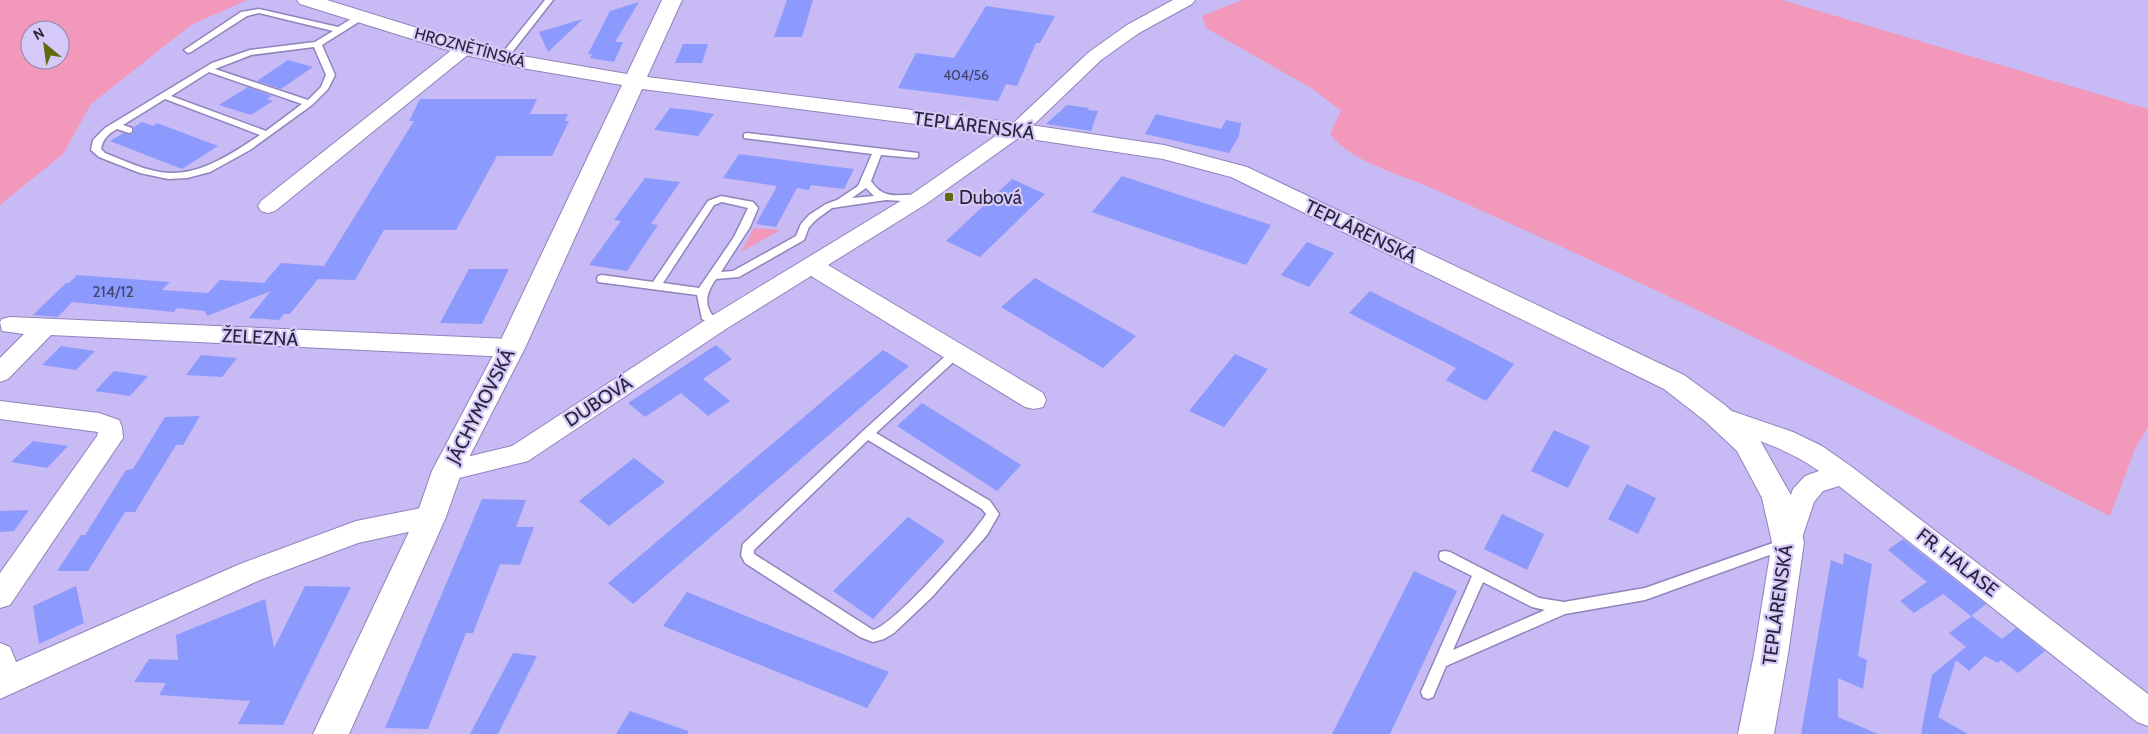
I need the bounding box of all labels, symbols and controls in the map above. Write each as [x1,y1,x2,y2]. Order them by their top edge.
north arrow [20,20,70,70]
text: N [30,23,47,44]
street label: HROZNĚTÍNSKÁ [412,24,528,71]
house number: 404/56 [943,66,989,84]
street label: TEPLÁRENSKÁ [912,106,1036,144]
place label: Dubová [959,186,1022,209]
marker: Dubová [943,191,955,203]
street label: TEPLÁRENSKÁ [1301,194,1421,269]
house number: 214/12 [92,282,134,301]
street label: ŽELEZNÁ [221,323,299,351]
street label: JÁCHYMOVSKÁ [440,344,520,469]
street label: DUBOVÁ [560,370,637,432]
street label: FR. HALASE [1912,523,2003,601]
street label: TEPLÁRENSKÁ [1757,543,1797,667]

